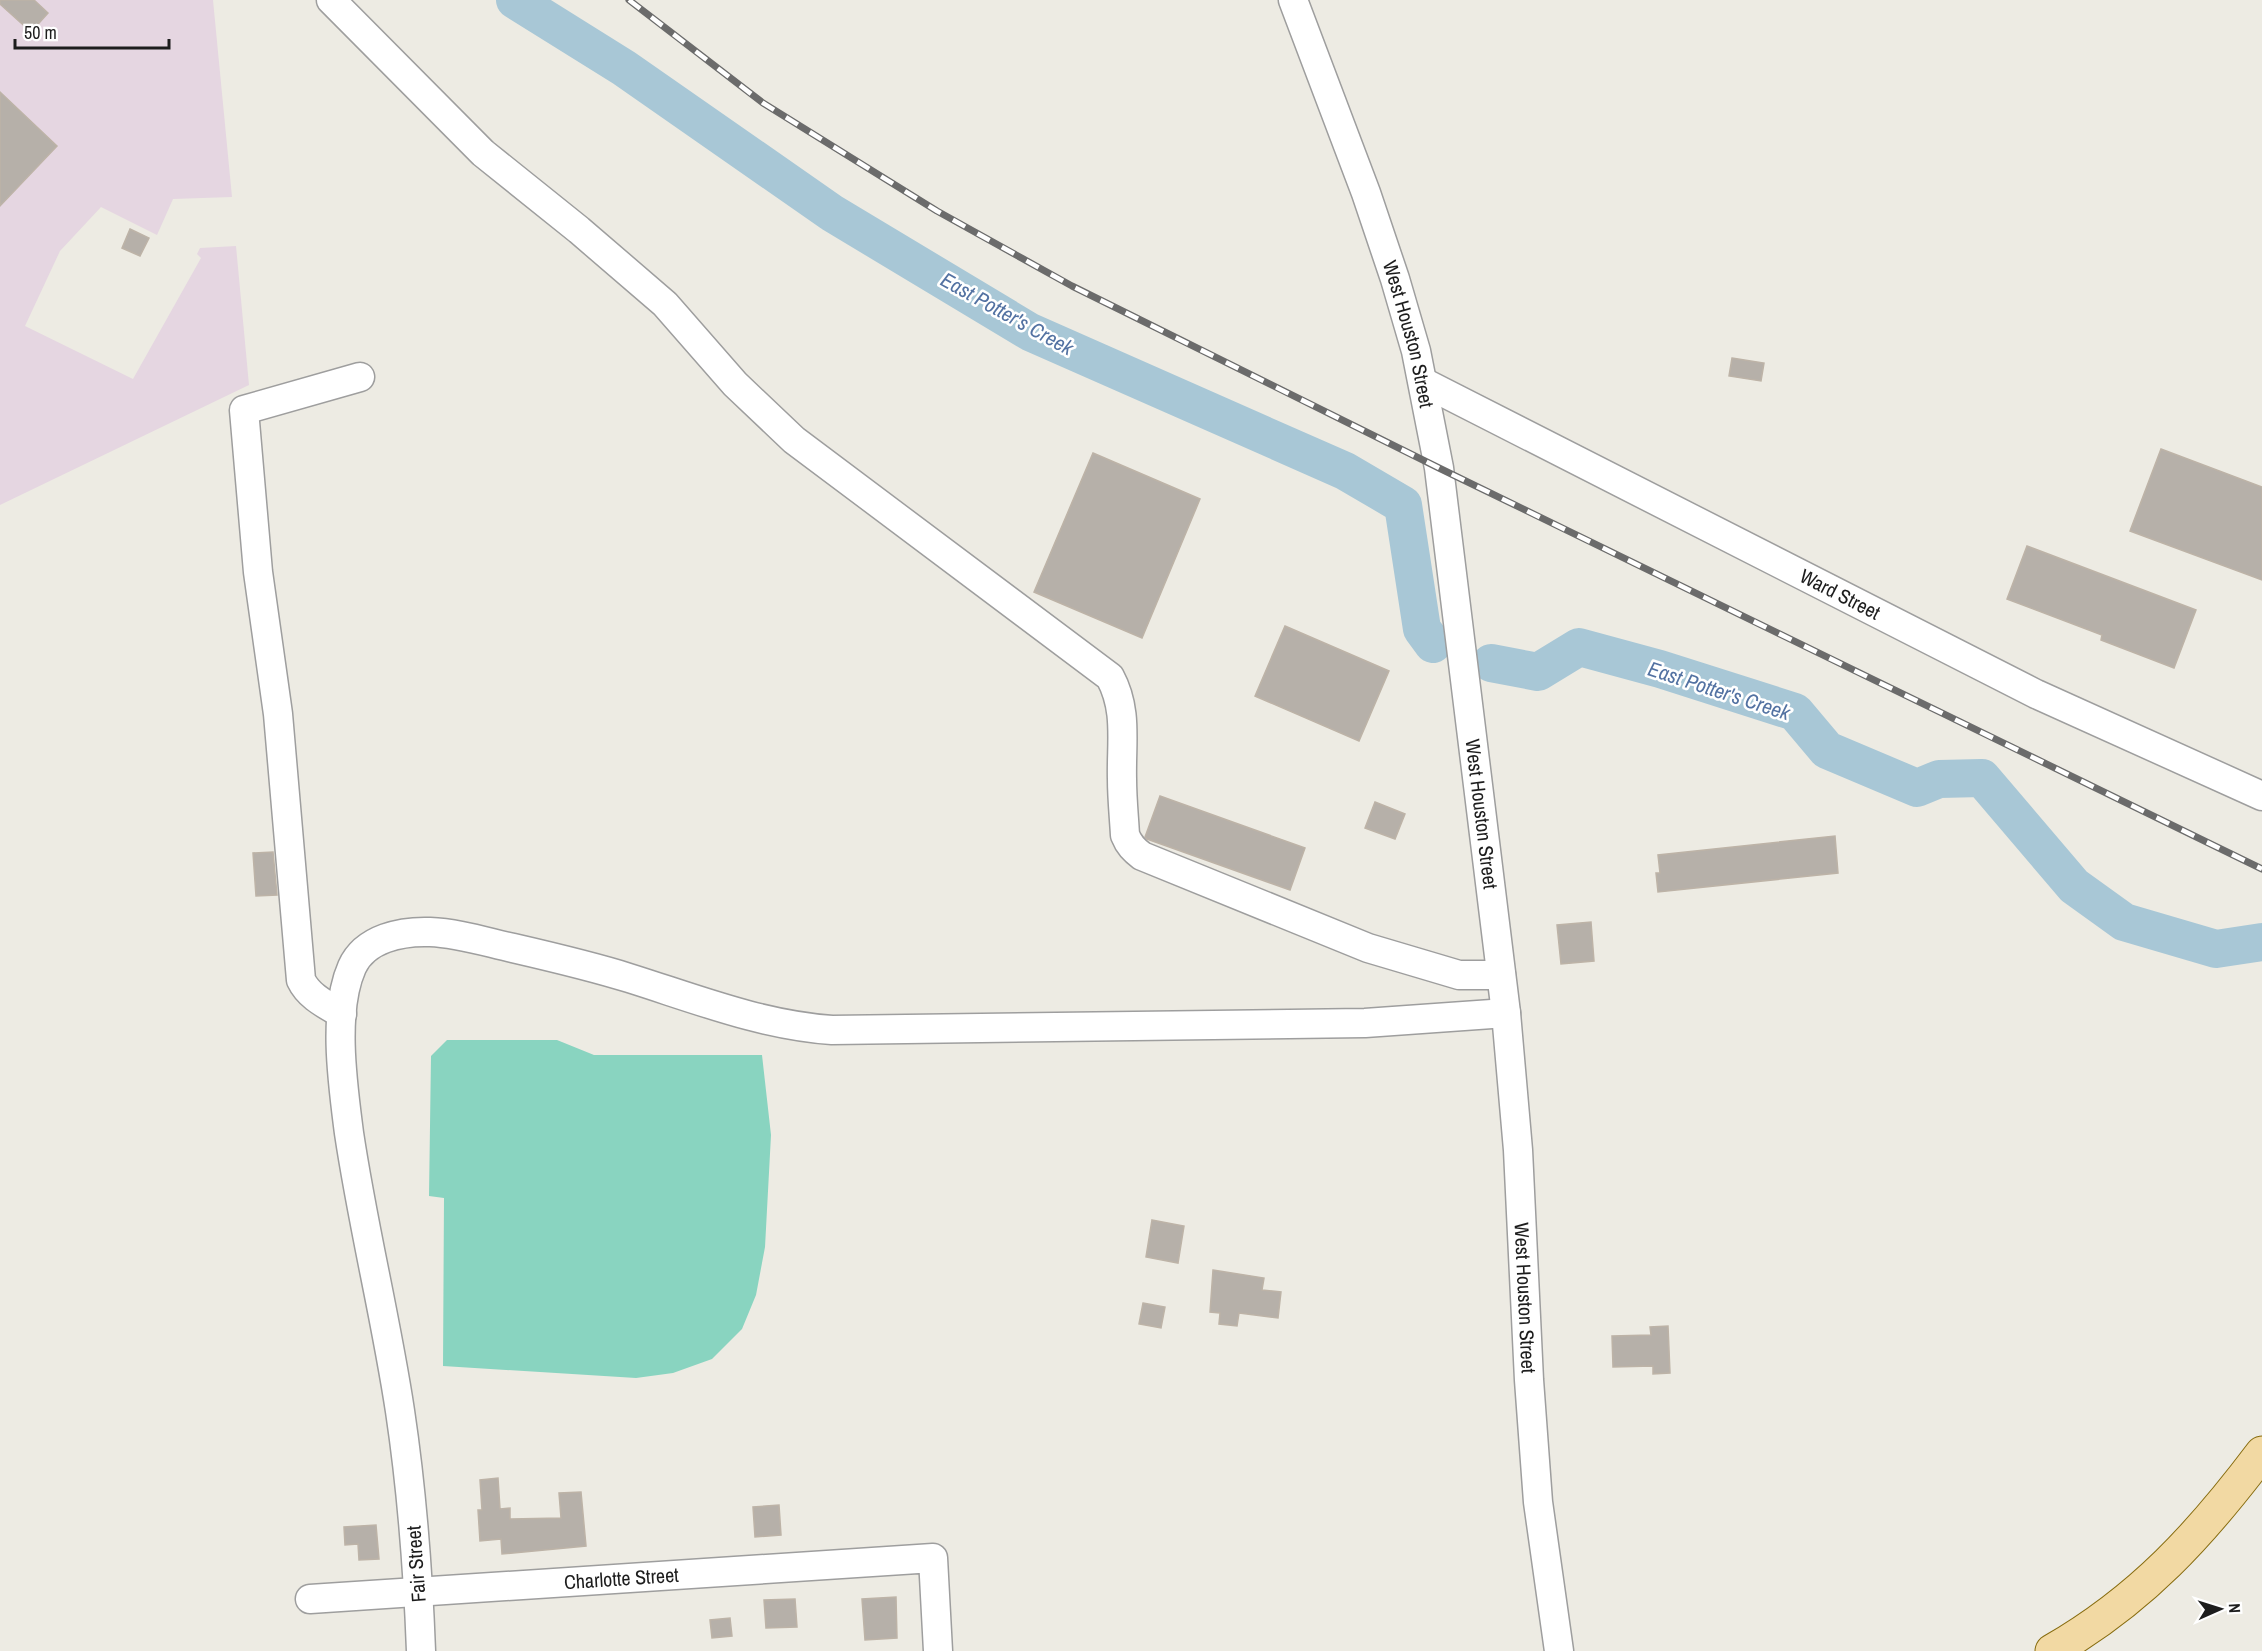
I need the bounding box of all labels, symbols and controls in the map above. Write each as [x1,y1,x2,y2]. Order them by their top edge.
scale bar [15,12,170,50]
text: 50 m [24,20,57,45]
street label: West Houston Street [1377,257,1441,410]
water label: East Potter's Creek [936,265,1080,363]
street label: Ward Street [1795,562,1886,626]
water label: East Potter's Creek [1644,654,1795,728]
street label: West Houston Street [1459,737,1505,891]
street label: West Houston Street [1508,1222,1543,1374]
street label: Fair Street [399,1524,432,1603]
street label: Charlotte Street [563,1561,680,1595]
north arrow [2190,1579,2250,1639]
text: N [2224,1603,2246,1614]

